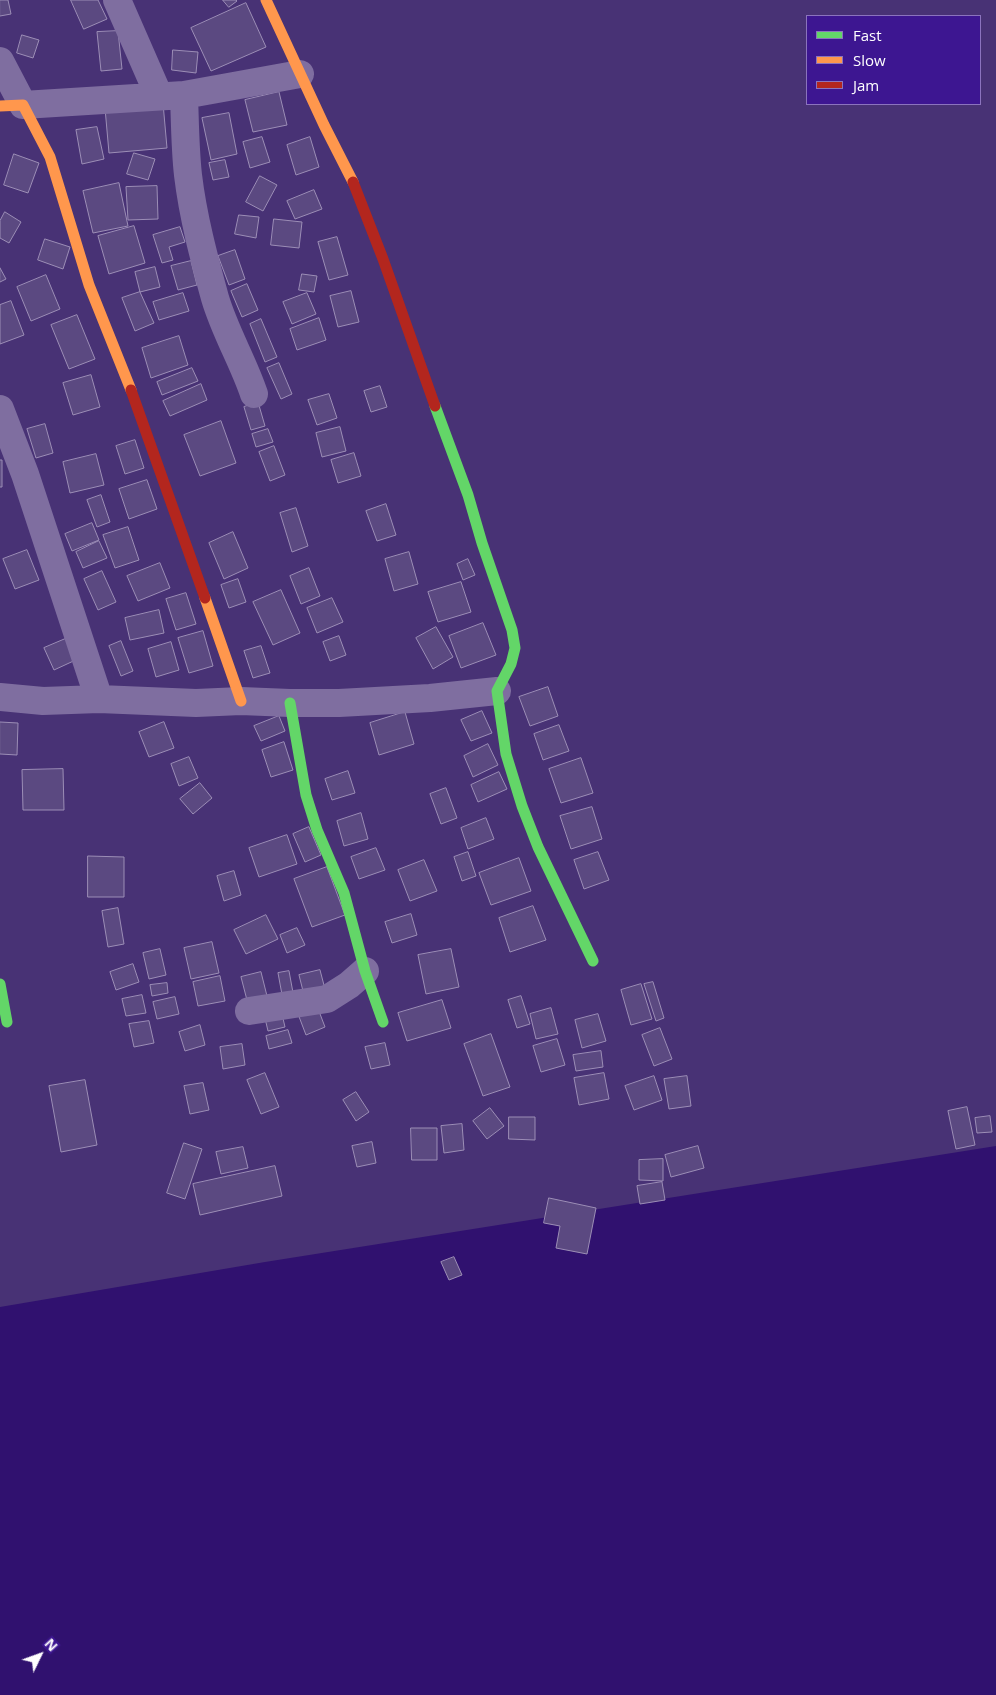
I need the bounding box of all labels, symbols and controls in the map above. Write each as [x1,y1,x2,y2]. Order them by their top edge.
legend [806,15,981,105]
text: Fast [853,25,882,45]
text: Slow [853,50,886,70]
text: Jam [853,75,879,95]
north arrow [15,1630,65,1680]
text: N [41,1634,62,1655]

